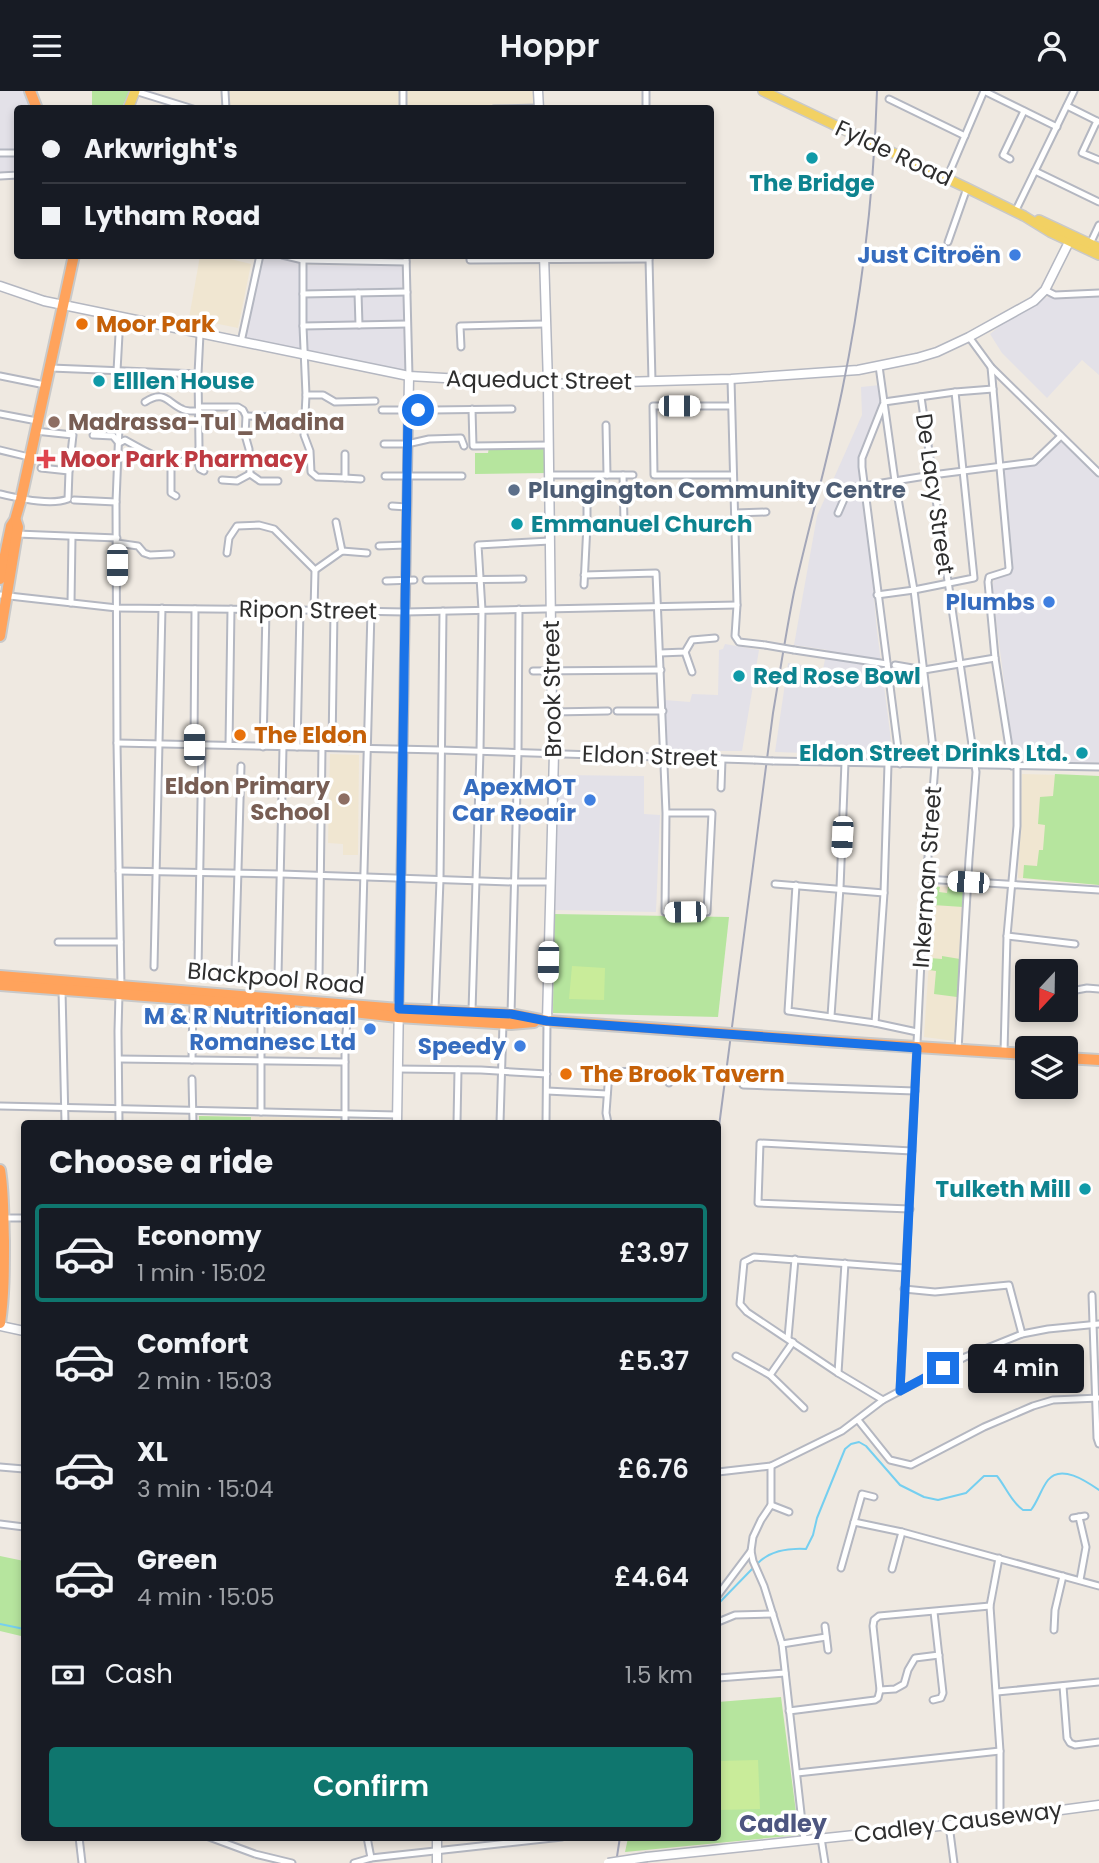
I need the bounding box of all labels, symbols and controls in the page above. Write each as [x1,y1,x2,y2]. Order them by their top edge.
text: Hoppr [500,23,599,68]
icon: menu [28,27,66,65]
icon: person [1033,27,1071,65]
street label: Fylde Road [830,112,958,194]
text: Arkwright's [84,131,238,167]
marker: The Bridge [804,150,820,166]
place label: The Bridge [749,167,875,199]
text: Lytham Road [84,198,260,234]
place label: Just Citroën [857,239,1001,271]
marker: Just Citroën [1007,247,1023,263]
place label: Moor Park [96,308,216,340]
marker: Moor Park [74,316,90,332]
street label: Aqueduct Street [446,362,632,398]
place label: Elllen House [113,365,254,397]
marker: Elllen House [91,373,107,389]
route start [402,394,434,426]
car [659,396,701,417]
place label: Madrassa-Tul_Madina [68,406,345,438]
street label: De Lacy Street [908,411,962,577]
marker: Madrassa-Tul_Madina [46,414,62,430]
place label: Moor Park Pharmacy [60,443,308,475]
marker: Moor Park Pharmacy [38,451,54,467]
place label: Plungington Community Centre [528,474,906,506]
marker: Plungington Community Centre [506,482,522,498]
place label: Emmanuel Church [531,508,752,540]
marker: Emmanuel Church [509,516,525,532]
car [107,544,128,586]
place label: Plumbs [946,586,1035,618]
street label: Ripon Street [239,593,377,627]
marker: Plumbs [1041,594,1057,610]
street label: Brook Street [535,620,569,758]
place label: Red Rose Bowl [753,660,921,692]
marker: Red Rose Bowl [731,668,747,684]
place label: The Eldon [254,719,367,751]
car [184,724,205,766]
marker: The Eldon [232,727,248,743]
place label: Eldon Street Drinks Ltd. [799,737,1068,769]
street label: Eldon Street [582,738,718,774]
marker: Eldon Street Drinks Ltd. [1074,745,1090,761]
place label: Eldon Primary School [165,770,330,828]
place label: ApexMOT Car Reoair [452,771,576,829]
street label: Inkerman Street [905,785,949,969]
marker: Eldon Primary School [336,791,352,807]
marker: ApexMOT Car Reoair [582,792,598,808]
car [831,815,854,859]
car [947,870,990,894]
car [664,901,707,923]
car [538,941,559,983]
street label: Blackpool Road [186,954,366,1002]
north arrow [1015,959,1078,1022]
map controls [1015,959,1078,1099]
place label: M & R Nutritionaal Romanesc Ltd [144,1000,356,1058]
marker: M & R Nutritionaal Romanesc Ltd [362,1021,378,1037]
place label: Speedy [418,1030,506,1062]
button: layers [1015,1036,1078,1099]
marker: Speedy [512,1038,528,1054]
place label: The Brook Tavern [580,1058,785,1090]
marker: The Brook Tavern [558,1066,574,1082]
text: Choose a ride [49,1139,273,1184]
place label: Tulketh Mill [936,1173,1071,1205]
marker: Tulketh Mill [1077,1181,1093,1197]
text: Economy [137,1218,261,1254]
icon: car [53,1222,116,1285]
text: £3.97 [619,1235,689,1271]
text: 1 min · 15:02 [137,1257,266,1289]
text: Comfort [137,1326,249,1362]
icon: car [53,1330,116,1393]
text: £5.37 [619,1343,689,1379]
callout: 4 min [968,1343,1083,1393]
route end [927,1352,959,1384]
text: 4 min [993,1352,1059,1384]
text: 2 min · 15:03 [137,1365,272,1397]
text: XL [137,1434,168,1470]
icon: car [53,1438,116,1501]
text: £6.76 [618,1451,689,1487]
text: 3 min · 15:04 [137,1473,274,1505]
text: Green [137,1542,218,1578]
icon: car [53,1546,116,1609]
text: £4.64 [614,1559,689,1595]
text: 4 min · 15:05 [137,1581,274,1613]
icon: cash [49,1656,87,1694]
text: Cash [105,1656,173,1692]
text: 1.5 km [625,1659,693,1691]
button: Confirm [49,1747,693,1827]
street label: Cadley Causeway [852,1793,1064,1851]
district label: Cadley [739,1807,828,1840]

